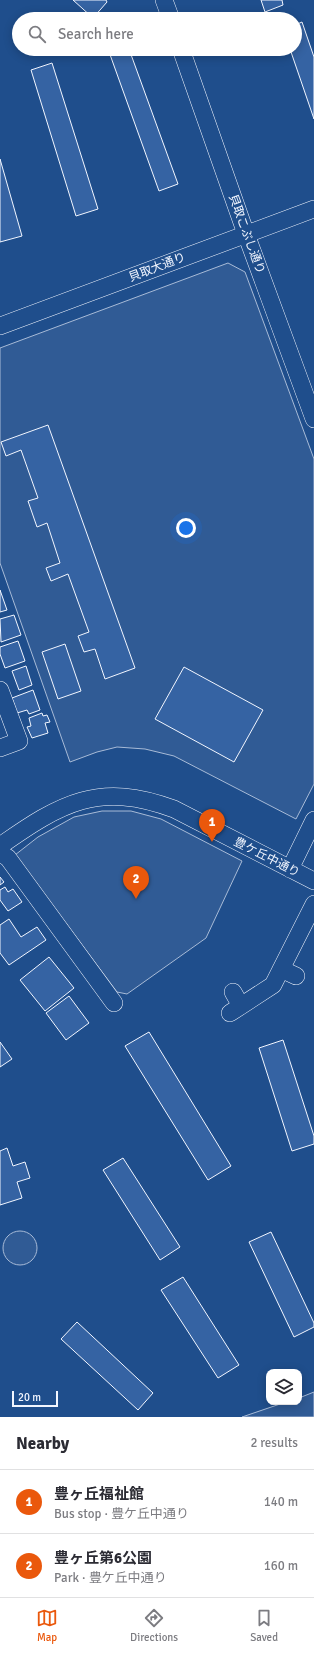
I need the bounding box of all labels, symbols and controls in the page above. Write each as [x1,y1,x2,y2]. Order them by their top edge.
search box [12,12,302,56]
icon: search [26,23,48,45]
text: Search here [58,25,134,43]
street label: 貝取こぶし通り [225,192,268,276]
street label: 貝取大通り [126,250,188,285]
your location [176,518,196,538]
pin: 1 [199,809,225,842]
street label: 豊ケ丘中通り [231,834,302,880]
pin: 2 [123,866,149,899]
map controls [266,1369,302,1405]
button: layers [266,1369,302,1405]
scale bar [12,1389,58,1408]
text: 20 m [18,1391,41,1404]
text: Nearby [16,1433,69,1454]
text: 2 results [250,1435,298,1451]
text: 豊ヶ丘福祉館 [54,1485,144,1503]
text: 1 [25,1494,33,1510]
text: 140 m [264,1494,298,1510]
text: Bus stop · 豊ケ丘中通り [54,1506,189,1522]
text: 豊ヶ丘第6公園 [54,1549,152,1567]
text: 2 [25,1558,33,1574]
text: 160 m [264,1558,298,1574]
text: Park · 豊ケ丘中通り [54,1570,167,1586]
tab: Map [36,1607,58,1644]
tab: Directions [130,1607,178,1644]
tab: Saved [250,1607,278,1644]

